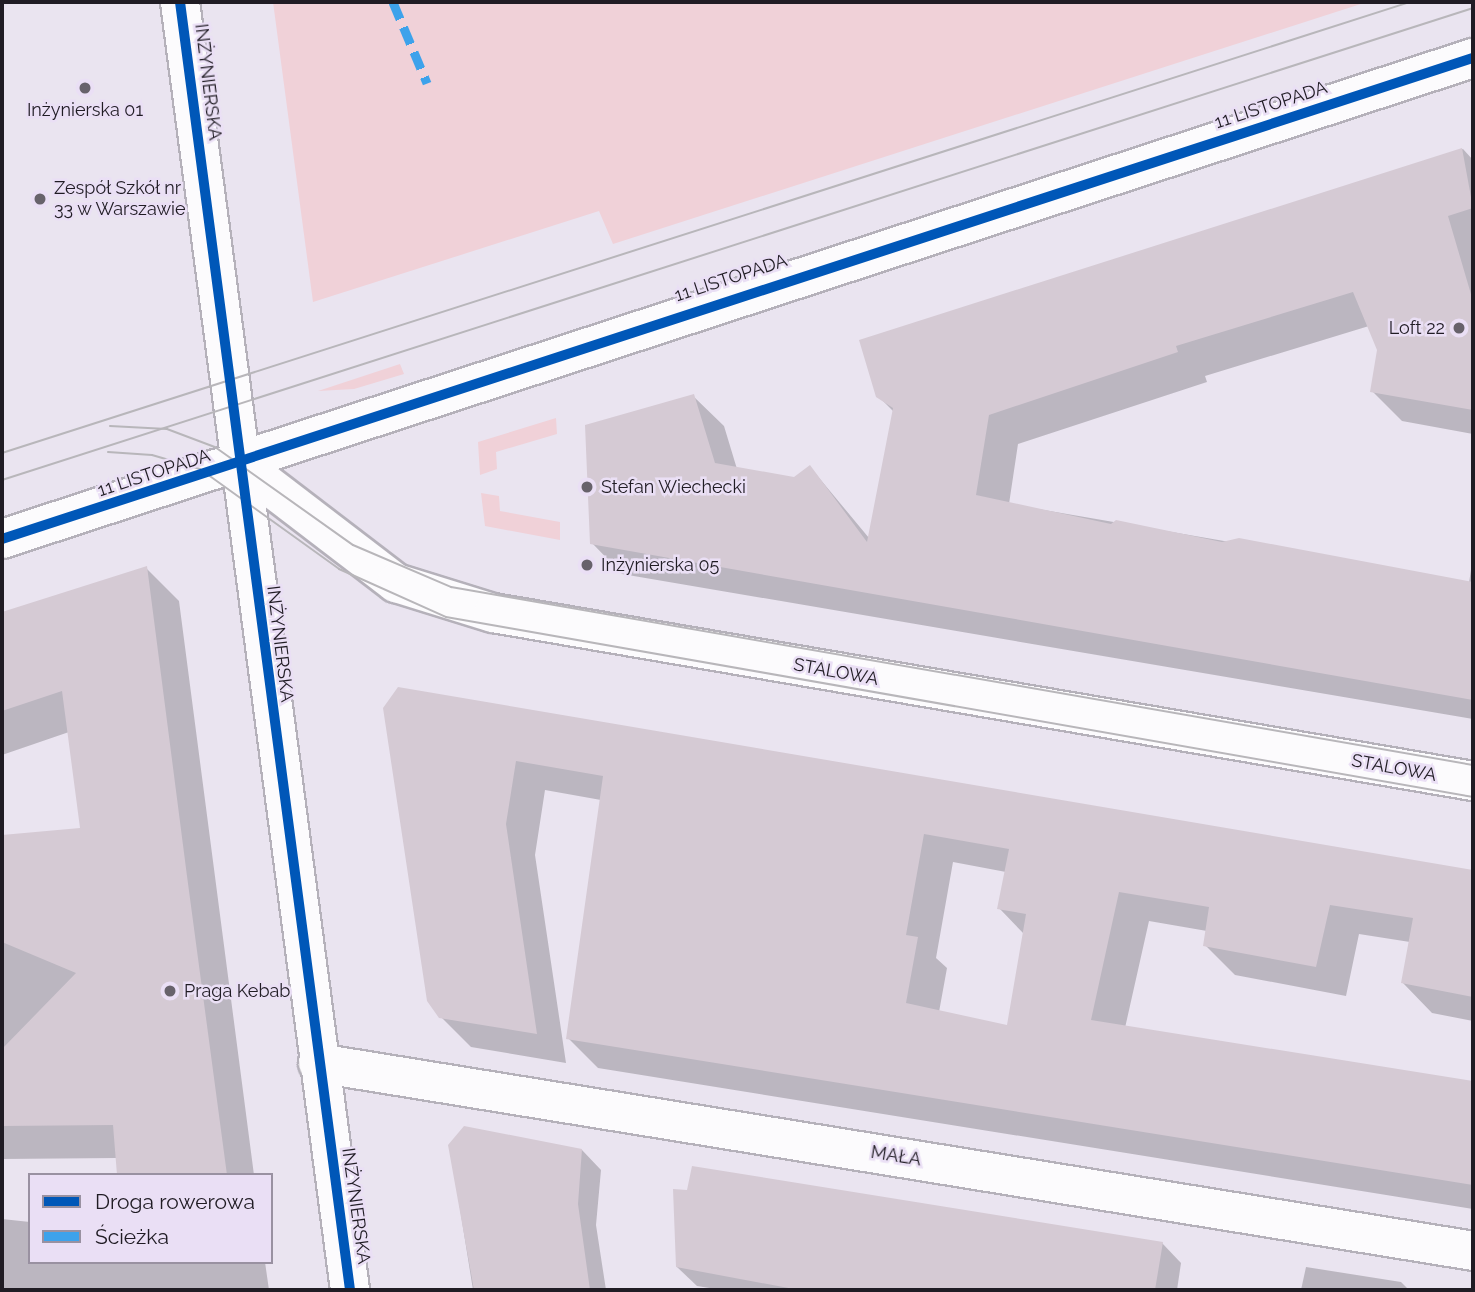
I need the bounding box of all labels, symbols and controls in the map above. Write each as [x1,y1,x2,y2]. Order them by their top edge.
street label: INŻYNIERSKA [190,23,226,141]
street label: 11 LISTOPADA [1212,77,1330,133]
marker: Inżynierska 01 [77,80,93,96]
place label: Inżynierska 01 [27,99,143,121]
place label: Zespół Szkół nr 33 w Warszawie [54,178,187,220]
marker: Zespół Szkół nr 33 w Warszawie [32,191,48,207]
street label: 11 LISTOPADA [672,250,790,306]
place label: Loft 22 [1389,317,1445,339]
marker: Loft 22 [1451,320,1467,336]
street label: 11 LISTOPADA [95,445,213,501]
place label: Stefan Wiechecki [601,476,747,498]
marker: Stefan Wiechecki [579,479,595,495]
place label: Inżynierska 05 [601,554,719,576]
marker: Inżynierska 05 [579,557,595,573]
street label: INŻYNIERSKA [262,585,298,703]
street label: STALOWA [792,654,880,690]
street label: STALOWA [1350,750,1438,786]
place label: Praga Kebab [184,980,290,1002]
marker: Praga Kebab [162,983,178,999]
street label: MAŁA [869,1141,923,1171]
street label: INŻYNIERSKA [337,1146,375,1266]
legend [28,1173,273,1264]
text: Droga rowerowa [95,1189,255,1214]
text: Ścieżka [95,1224,169,1249]

